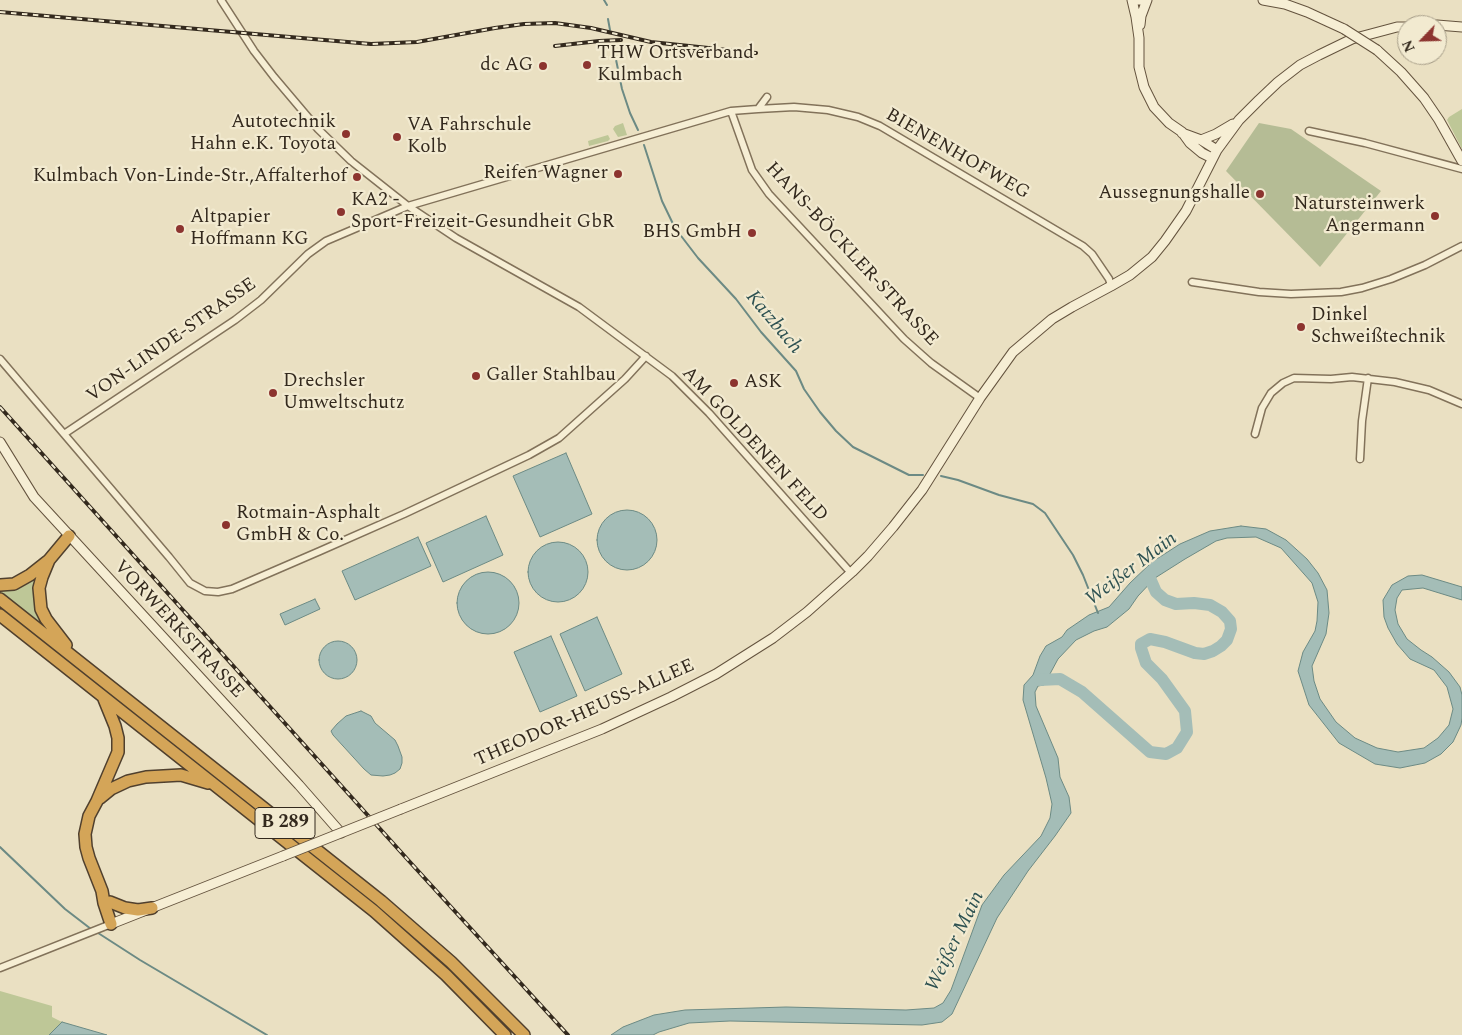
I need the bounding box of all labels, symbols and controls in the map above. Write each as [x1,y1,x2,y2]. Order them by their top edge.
north arrow [1397,15,1447,65]
text: N [1397,36,1421,55]
place label: THW Ortsverband Kulmbach [597,43,754,87]
place label: dc AG [480,55,533,77]
marker: THW Ortsverband Kulmbach [581,59,593,71]
marker: dc AG [537,60,549,72]
street label: BIENENHOFWEG [881,104,1033,206]
place label: Autotechnik Hahn e.K. Toyota [190,112,336,156]
place label: VA Fahrschule Kolb [407,115,531,159]
marker: Autotechnik Hahn e.K. Toyota [340,128,352,140]
marker: VA Fahrschule Kolb [391,131,403,143]
street label: HANS-BÖCKLER-STRASSE [760,158,942,352]
place label: Reifen Wagner [483,163,608,185]
place label: Kulmbach Von-Linde-Str.,Affalterhof [33,166,347,188]
marker: Reifen Wagner [612,168,624,180]
marker: Kulmbach Von-Linde-Str.,Affalterhof [351,171,363,183]
place label: Aussegnungshalle [1098,183,1250,205]
marker: Aussegnungshalle [1254,188,1266,200]
place label: KA2 - Sport-Freizeit-Gesundheit GbR [351,190,614,234]
place label: Natursteinwerk Angermann [1293,194,1425,238]
marker: KA2 - Sport-Freizeit-Gesundheit GbR [335,206,347,218]
place label: Altpapier Hoffmann KG [190,207,309,251]
marker: Natursteinwerk Angermann [1429,210,1441,222]
place label: BHS GmbH [642,222,742,244]
marker: Altpapier Hoffmann KG [174,223,186,235]
marker: BHS GmbH [746,227,758,239]
street label: VON-LINDE-STRASSE [83,274,261,408]
water label: Katzbach [740,286,806,360]
place label: Dinkel Schweißtechnik [1311,305,1446,349]
marker: Dinkel Schweißtechnik [1295,321,1307,333]
street label: AM GOLDENEN FELD [676,363,832,527]
place label: Galler Stahlbau [486,365,616,387]
marker: Galler Stahlbau [470,370,482,382]
place label: Drechsler Umweltschutz [283,371,405,415]
place label: ASK [744,372,782,394]
marker: ASK [728,377,740,389]
marker: Drechsler Umweltschutz [267,387,279,399]
place label: Rotmain-Asphalt GmbH & Co. [236,503,380,547]
marker: Rotmain-Asphalt GmbH & Co. [220,519,232,531]
water label: Weißer Main [1081,528,1183,612]
street label: VORWERKSTRASSE [108,556,248,704]
street label: THEODOR-HEUSS-ALLEE [472,655,698,773]
road number: B 289 [255,808,315,838]
water label: Weißer Main [921,888,991,996]

